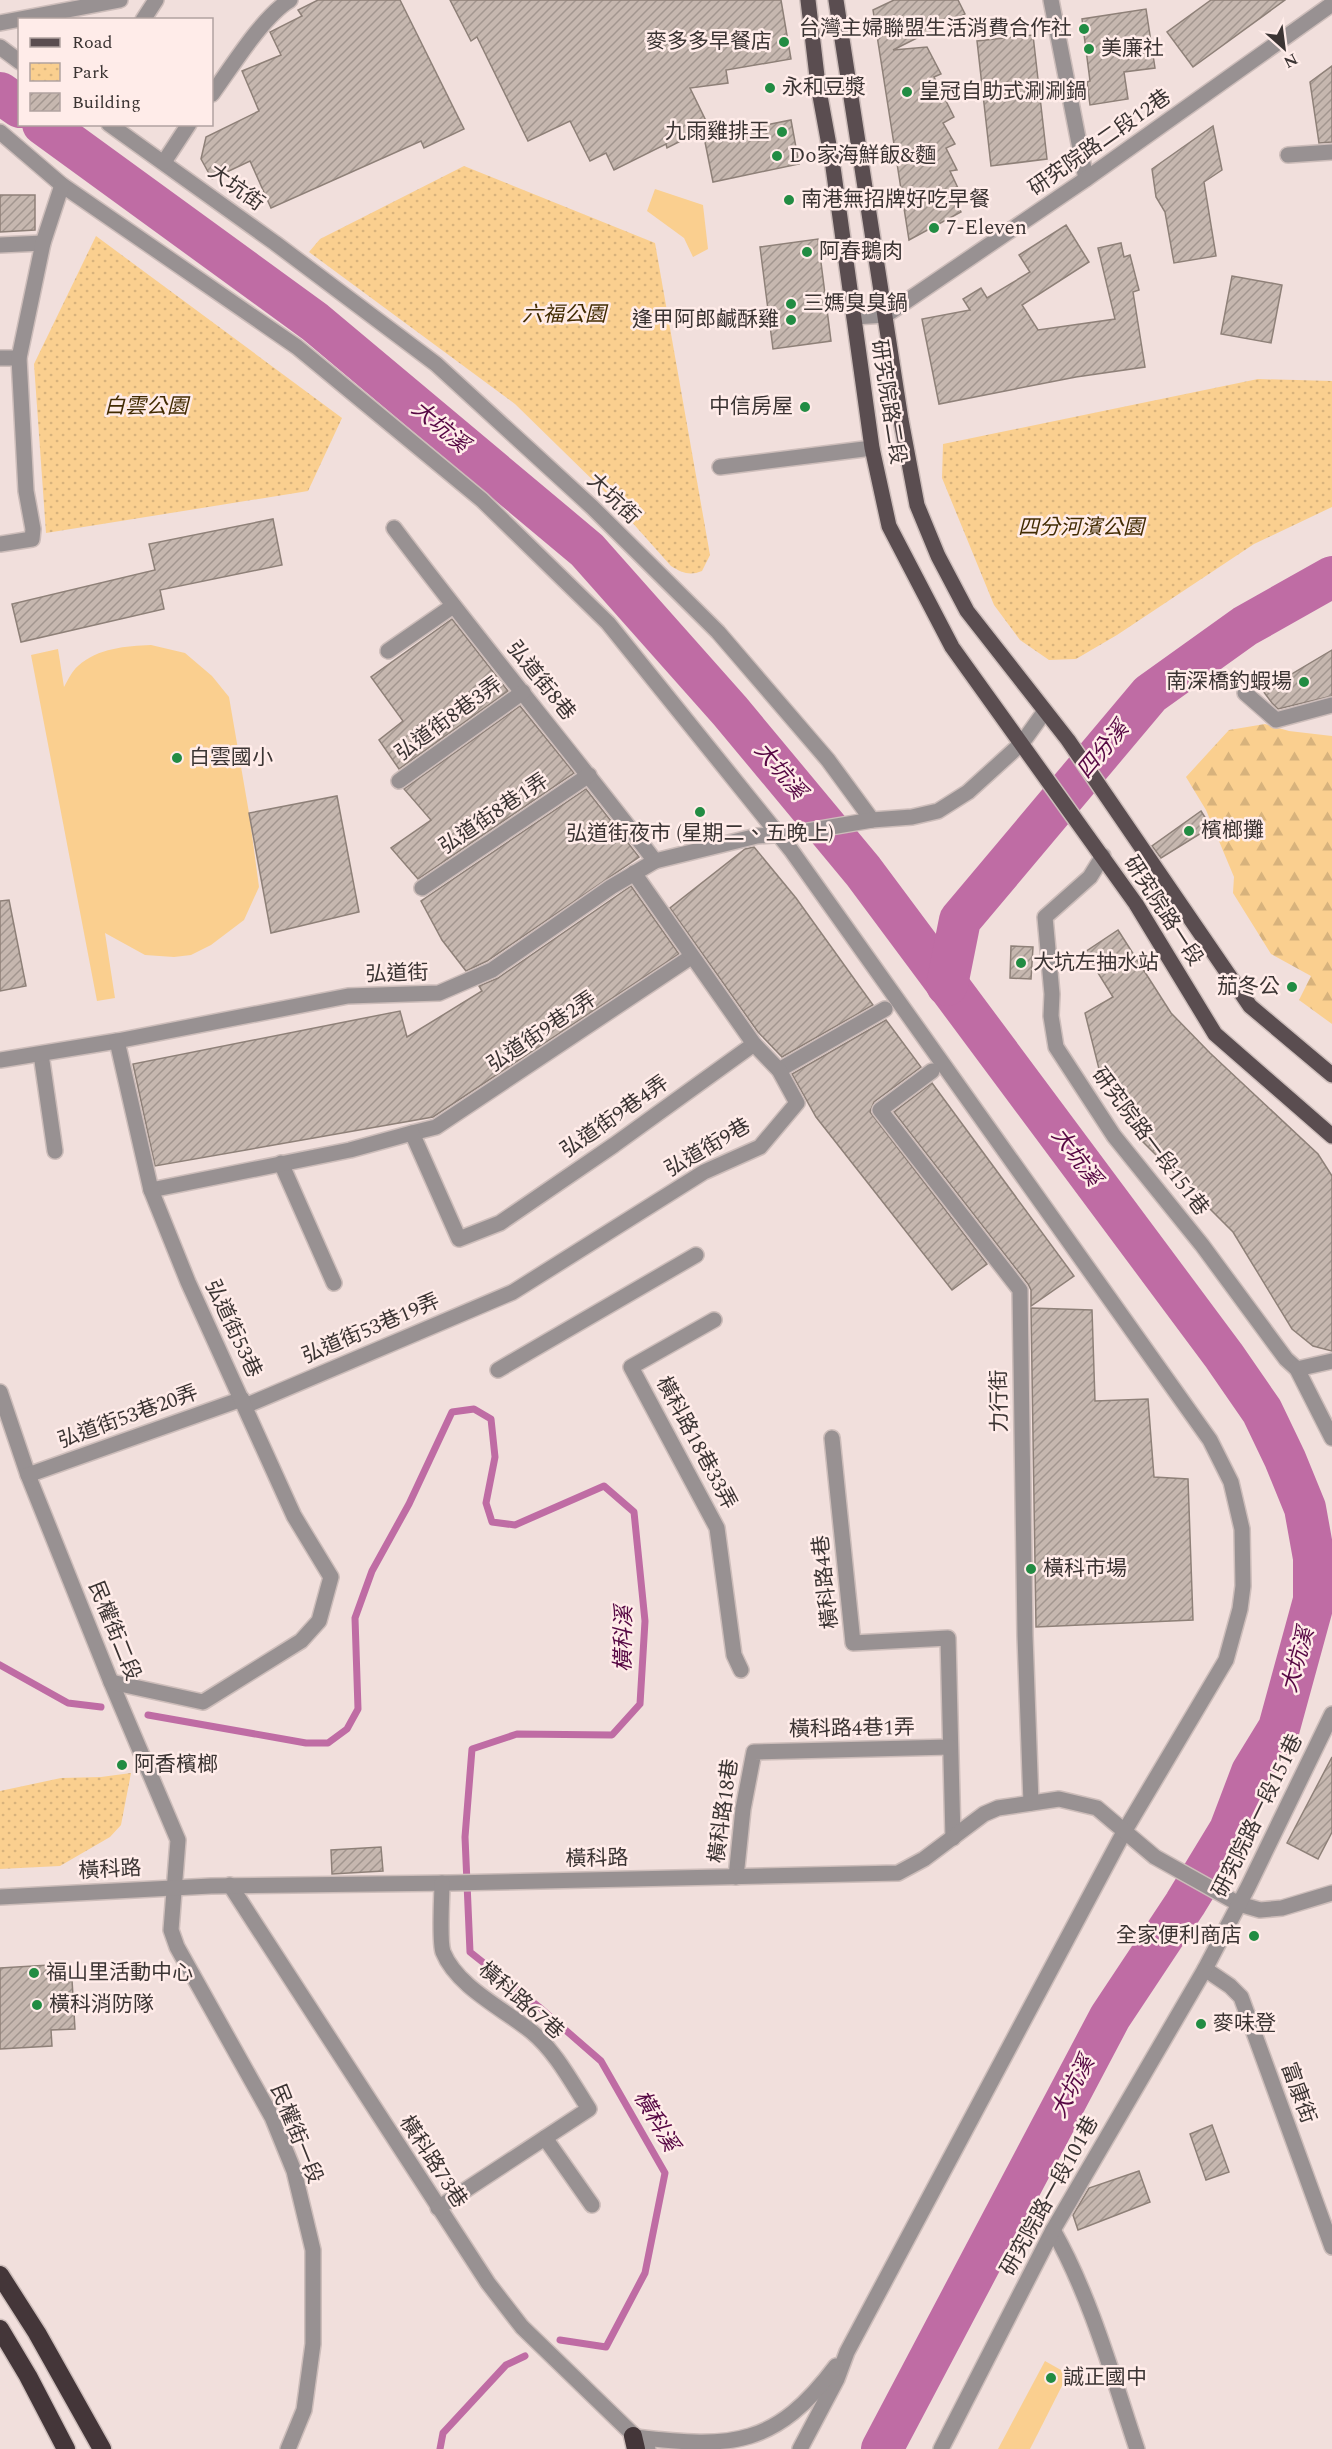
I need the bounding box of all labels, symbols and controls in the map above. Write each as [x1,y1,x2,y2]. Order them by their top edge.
place label: 台灣主婦聯盟生活消費合作社 [799,13,1072,45]
legend [18,18,213,126]
north arrow [1254,18,1314,78]
marker: 台灣主婦聯盟生活消費合作社 [1077,22,1091,36]
place label: 麥多多早餐店 [646,26,772,58]
text: Road [72,29,113,56]
place label: 美廉社 [1101,33,1164,65]
marker: 麥多多早餐店 [777,35,791,49]
marker: 美廉社 [1082,42,1096,56]
text: N [1279,47,1302,74]
text: Park [72,59,109,86]
place label: 永和豆漿 [782,72,866,104]
place label: 皇冠自助式涮涮鍋 [919,76,1087,108]
marker: 永和豆漿 [763,81,777,95]
street label: 研究院路二段12巷 [1022,82,1178,204]
marker: 皇冠自助式涮涮鍋 [900,85,914,99]
text: Building [72,89,141,116]
place label: 九雨雞排王 [665,116,770,148]
marker: 九雨雞排王 [775,125,789,139]
place label: Do家海鮮飯&麵 [789,140,936,172]
marker: Do家海鮮飯&麵 [770,149,784,163]
street label: 大坑街 [201,157,271,219]
place label: 南港無招牌好吃早餐 [801,184,990,216]
marker: 南港無招牌好吃早餐 [782,193,796,207]
place label: 7-Eleven [946,212,1027,244]
marker: 7-Eleven [927,221,941,235]
place label: 阿春鵝肉 [819,236,903,268]
marker: 阿春鵝肉 [800,245,814,259]
place label: 三媽臭臭鍋 [803,288,908,320]
marker: 三媽臭臭鍋 [784,297,798,311]
park label: 六福公園 [522,299,609,331]
place label: 逢甲阿郎鹹酥雞 [632,304,779,336]
marker: 逢甲阿郎鹹酥雞 [784,313,798,327]
street label: 研究院路二段 [862,337,914,467]
park label: 白雲公園 [104,391,191,423]
place label: 中信房屋 [709,391,793,423]
water label: 大坑溪 [404,393,478,463]
marker: 中信房屋 [798,400,812,414]
street label: 大坑街 [579,466,647,532]
park label: 四分河濱公園 [1018,512,1147,544]
street label: 弘道街8巷 [499,634,583,728]
place label: 南深橋釣蝦場 [1166,666,1292,698]
street label: 弘道街8巷3弄 [389,669,509,769]
marker: 南深橋釣蝦場 [1297,675,1311,689]
water label: 四分溪 [1069,712,1139,786]
water label: 大坑溪 [746,735,816,809]
place label: 白雲國小 [189,742,273,774]
marker: 白雲國小 [170,751,184,765]
street label: 弘道街8巷1弄 [433,766,555,862]
marker: 弘道街夜市 (星期二、五晚上) [693,805,707,819]
place label: 檳榔攤 [1201,815,1264,847]
place label: 弘道街夜市 (星期二、五晚上) [566,818,834,850]
marker: 檳榔攤 [1182,824,1196,838]
street label: 研究院路一段 [1115,849,1211,973]
place label: 大坑左抽水站 [1033,947,1159,979]
marker: 大坑左抽水站 [1014,956,1028,970]
street label: 弘道街 [365,957,429,991]
place label: 茄冬公 [1217,971,1280,1003]
marker: 茄冬公 [1285,980,1299,994]
street label: 弘道街9巷2弄 [481,984,603,1080]
street label: 研究院路一段151巷 [1084,1061,1216,1223]
street label: 弘道街9巷4弄 [554,1068,676,1166]
street label: 弘道街9巷 [659,1111,757,1185]
water label: 大坑溪 [1043,1121,1111,1196]
street label: 弘道街53巷 [196,1275,270,1383]
street label: 弘道街53巷19弄 [297,1286,445,1372]
street label: 力行街 [983,1369,1017,1433]
street label: 橫科路18巷33弄 [647,1371,745,1515]
street label: 弘道街53巷20弄 [53,1377,203,1457]
street label: 橫科路4巷 [805,1533,847,1631]
place label: 橫科市場 [1043,1553,1127,1585]
marker: 橫科市場 [1024,1562,1038,1576]
street label: 民權街二段 [79,1576,149,1686]
water label: 橫科溪 [607,1603,641,1672]
water label: 大坑溪 [1273,1621,1324,1696]
street label: 橫科路4巷1弄 [789,1712,915,1746]
street label: 研究院路一段151巷 [1204,1729,1312,1903]
place label: 阿香檳榔 [134,1749,218,1781]
street label: 橫科路18巷 [701,1757,747,1865]
marker: 阿香檳榔 [115,1758,129,1772]
street label: 橫科路 [565,1842,629,1876]
street label: 橫科路 [78,1852,142,1888]
place label: 全家便利商店 [1116,1920,1242,1952]
marker: 全家便利商店 [1247,1929,1261,1943]
street label: 橫科路67巷 [471,1954,571,2048]
place label: 福山里活動中心 [46,1957,193,1989]
marker: 福山里活動中心 [27,1966,41,1980]
place label: 橫科消防隊 [49,1989,154,2021]
marker: 橫科消防隊 [30,1998,44,2012]
place label: 麥味登 [1213,2008,1276,2040]
marker: 麥味登 [1194,2017,1208,2031]
water label: 大坑溪 [1043,2047,1104,2124]
street label: 富康街 [1272,2058,1324,2128]
street label: 民權街一段 [261,2079,331,2189]
water label: 橫科溪 [625,2084,688,2160]
street label: 橫科路73巷 [391,2109,475,2215]
street label: 研究院路一段101巷 [993,2110,1107,2282]
place label: 誠正國中 [1063,2362,1147,2394]
marker: 誠正國中 [1044,2371,1058,2385]

